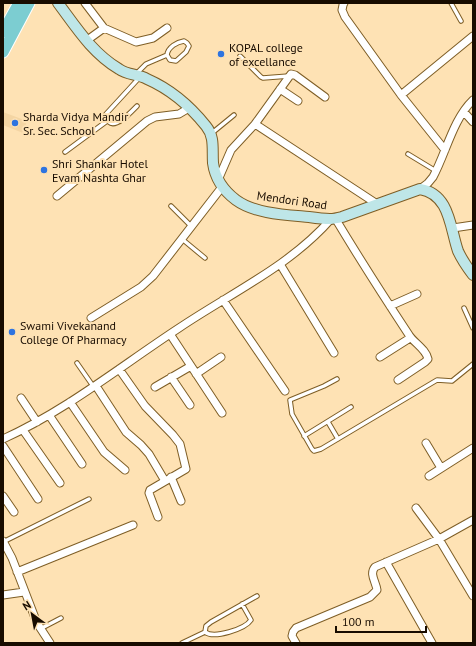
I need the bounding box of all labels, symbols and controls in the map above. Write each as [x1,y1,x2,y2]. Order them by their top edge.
place label: KOPAL college of excellance [229,40,303,69]
marker: KOPAL college of excellance [216,49,226,59]
place label: Sharda Vidya Mandir Sr. Sec. School [23,109,128,138]
marker: Sharda Vidya Mandir Sr. Sec. School [10,118,20,128]
place label: Shri Shankar Hotel Evam Nashta Ghar [52,156,148,185]
marker: Shri Shankar Hotel Evam Nashta Ghar [39,165,49,175]
street label: Mendori Road [256,188,328,212]
place label: Swami Vivekanand College Of Pharmacy [20,318,127,347]
marker: Swami Vivekanand College Of Pharmacy [7,327,17,337]
north arrow [12,594,52,634]
text: N [20,598,33,613]
scale bar [336,608,426,634]
text: 100 m [342,614,375,629]

